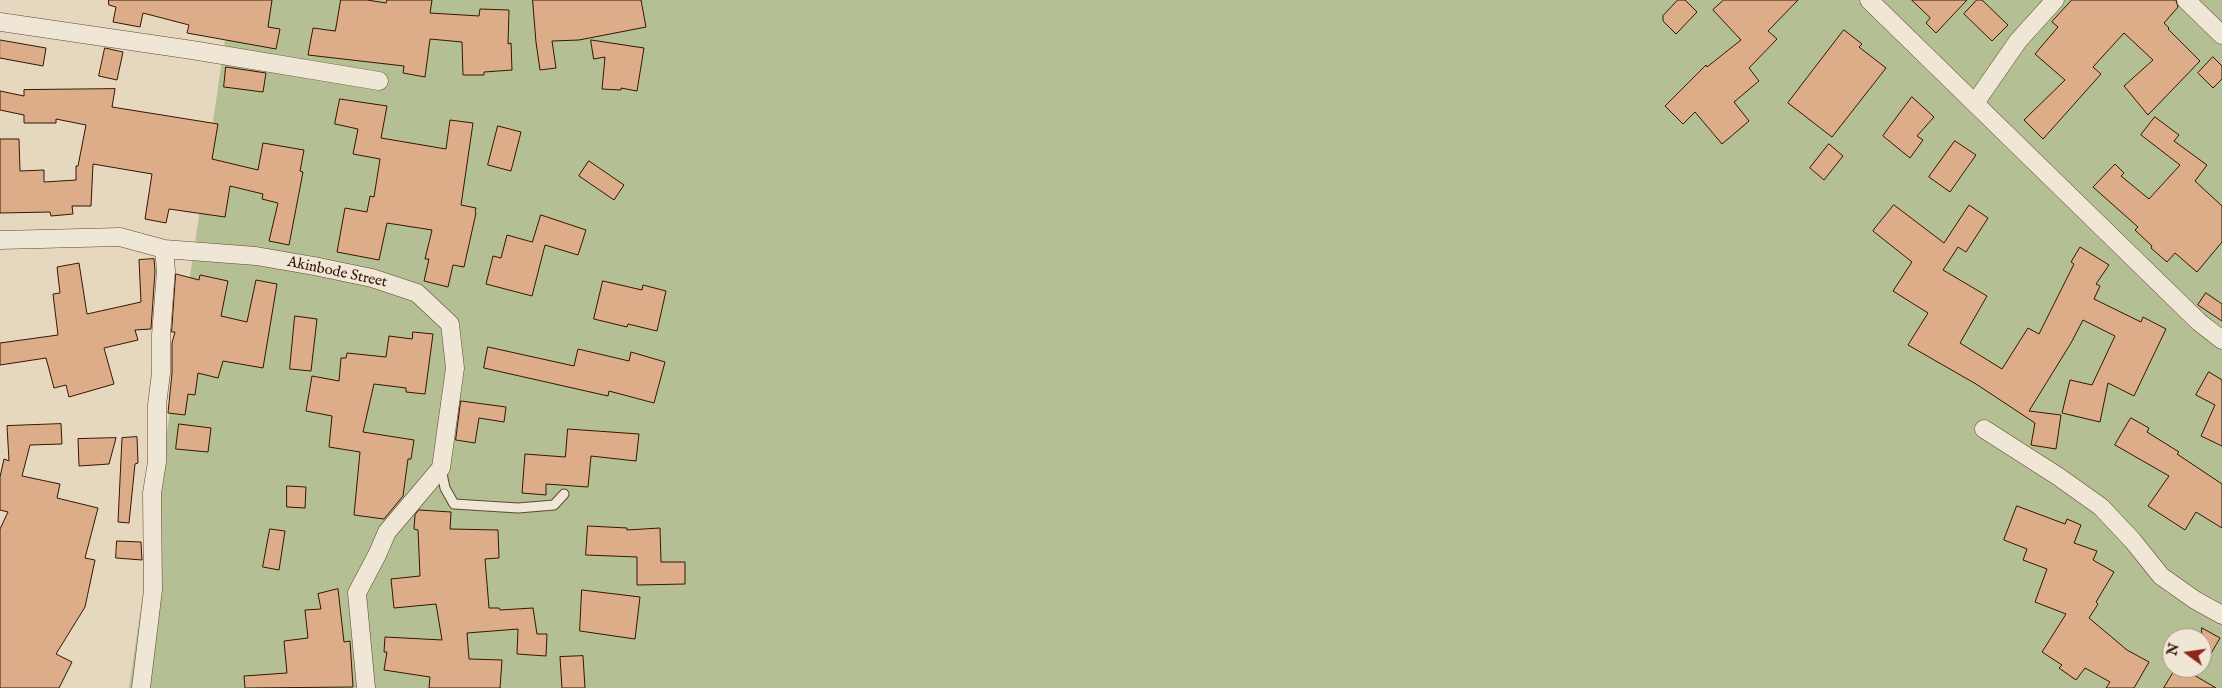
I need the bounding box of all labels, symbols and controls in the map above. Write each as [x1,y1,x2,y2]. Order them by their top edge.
street label: Akinbode Street [285,254,389,292]
north arrow [2162,628,2212,678]
text: N [2163,642,2184,658]

